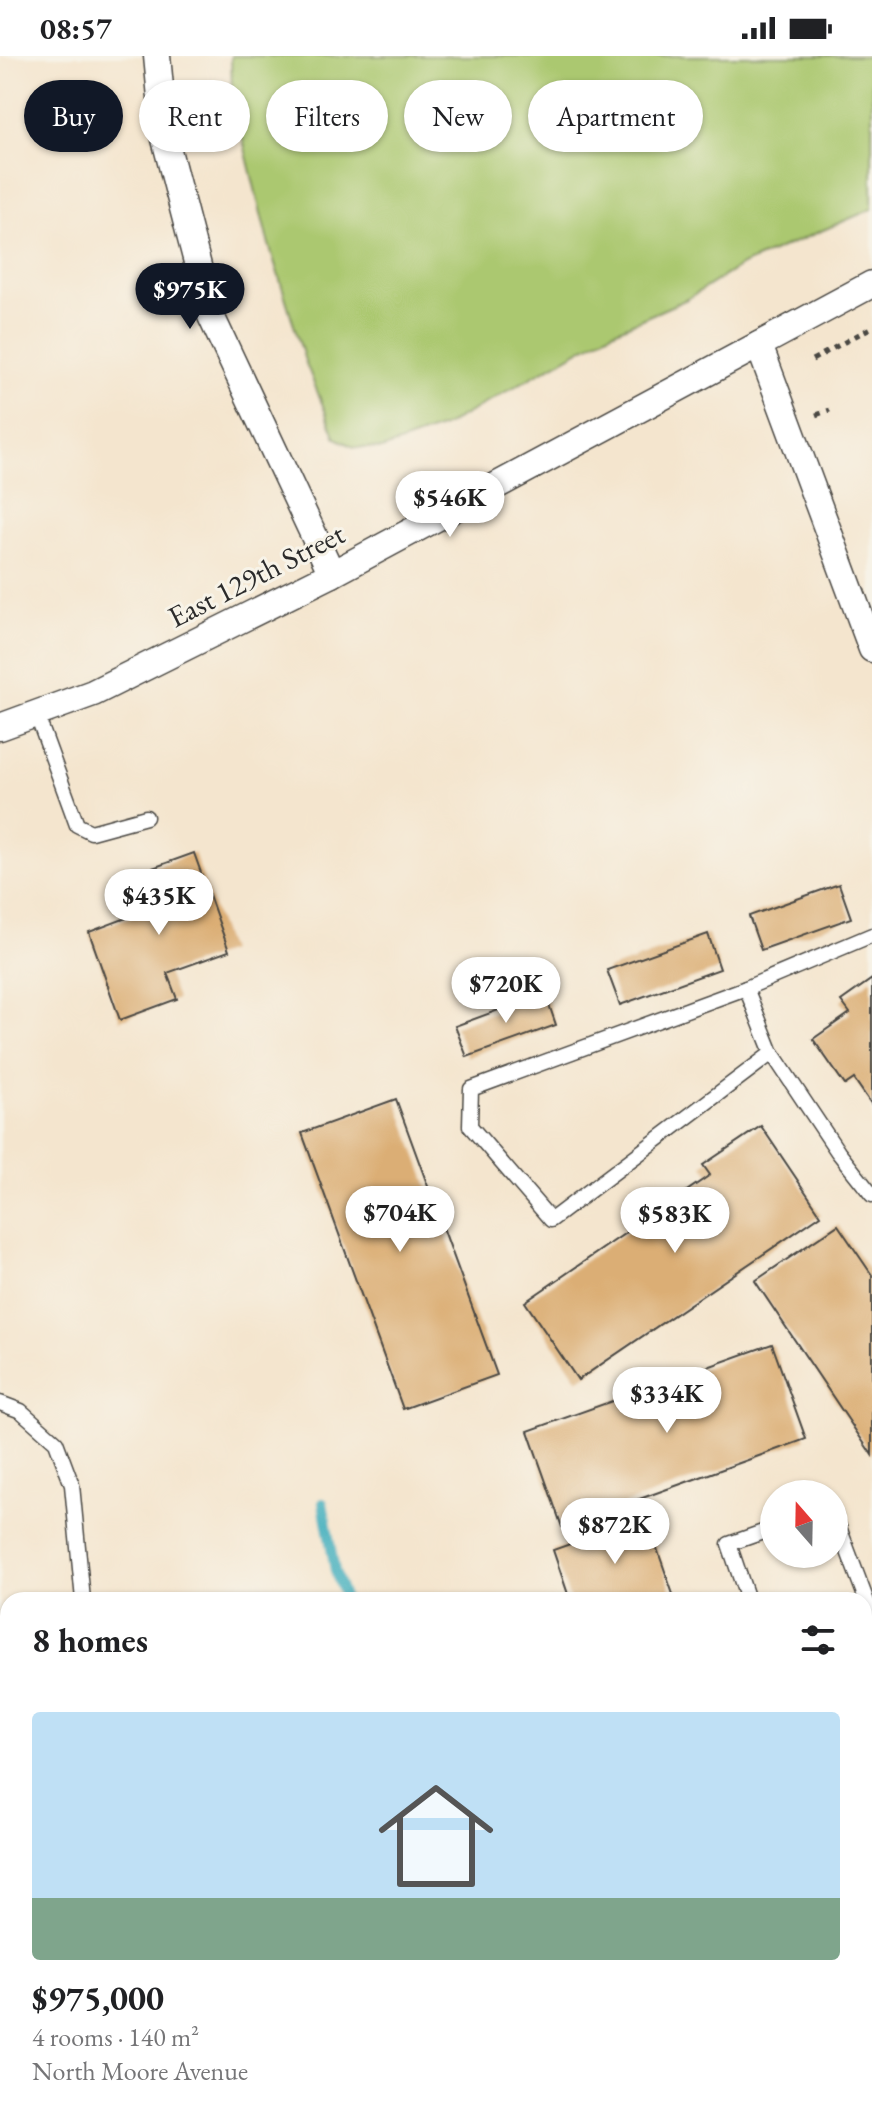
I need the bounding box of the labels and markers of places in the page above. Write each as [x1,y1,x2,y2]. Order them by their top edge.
pin: $975K [134,263,246,331]
pin: $546K [394,471,506,539]
pin: $435K [103,869,215,937]
pin: $720K [450,957,562,1025]
pin: $704K [344,1186,456,1254]
pin: $583K [619,1187,731,1255]
pin: $334K [611,1367,723,1435]
pin: $872K [559,1498,671,1566]

